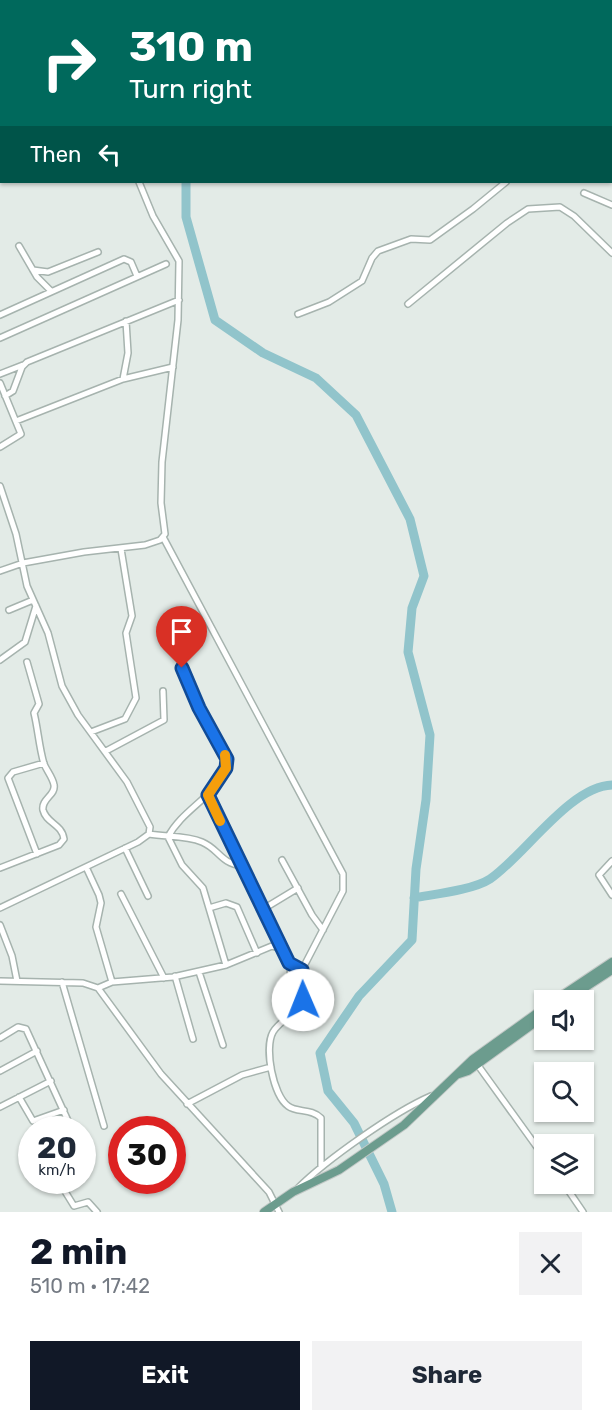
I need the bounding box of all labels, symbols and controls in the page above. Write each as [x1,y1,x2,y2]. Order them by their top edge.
text: 310 m [129,22,253,72]
icon: right [30,24,108,102]
text: Turn right [129,73,252,105]
icon: left [93,138,126,171]
text: Then [30,141,81,168]
pin [156,606,207,668]
icon: arrive [165,615,198,648]
position arrow [271,968,335,1032]
map controls [534,990,594,1194]
button: sound [534,990,594,1050]
button: search [534,1062,594,1122]
speed limit sign: 30 [108,1116,186,1194]
text: 20 [37,1130,77,1166]
button: layers [534,1134,594,1194]
text: km/h [38,1161,76,1179]
text: 2 min [30,1230,128,1273]
button: close [519,1232,582,1295]
text: 510 m · 17:42 [30,1274,150,1298]
button: Exit [30,1341,300,1410]
button: Share [312,1341,582,1410]

